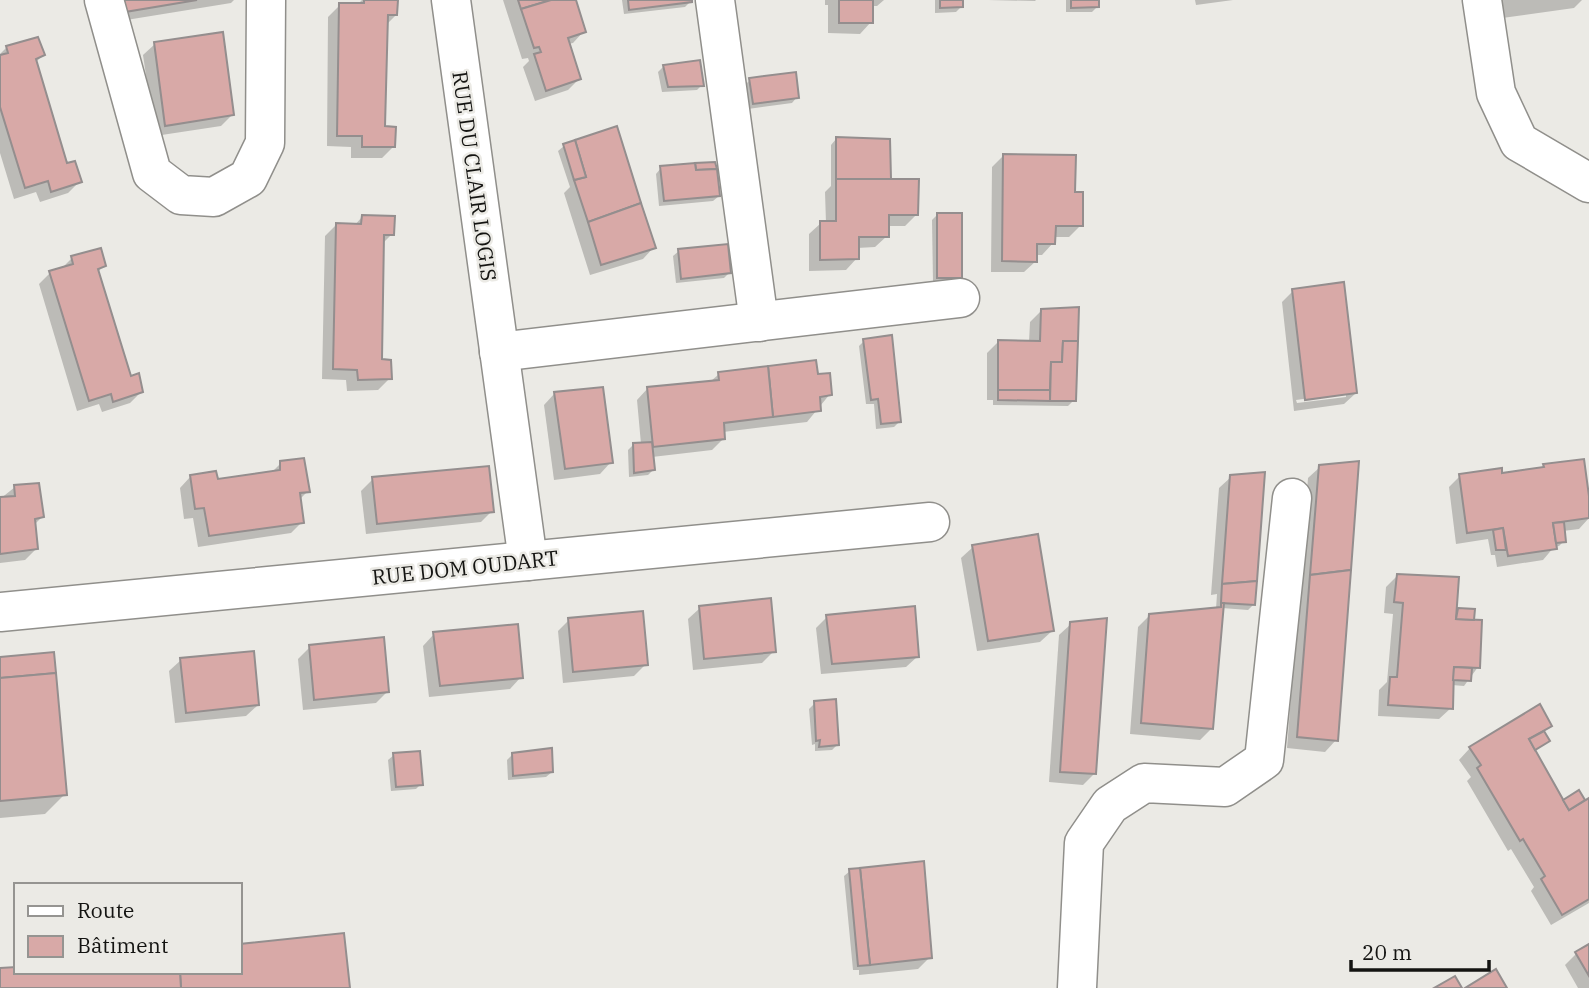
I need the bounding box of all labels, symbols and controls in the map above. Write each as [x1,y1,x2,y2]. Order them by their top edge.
street label: RUE DU CLAIR LOGIS [446,69,504,283]
street label: RUE DOM OUDART [370,543,560,591]
legend [14,883,242,974]
text: Route [77,896,134,924]
scale bar [1351,928,1489,972]
text: Bâtiment [77,931,168,959]
text: 20 m [1362,938,1412,966]

